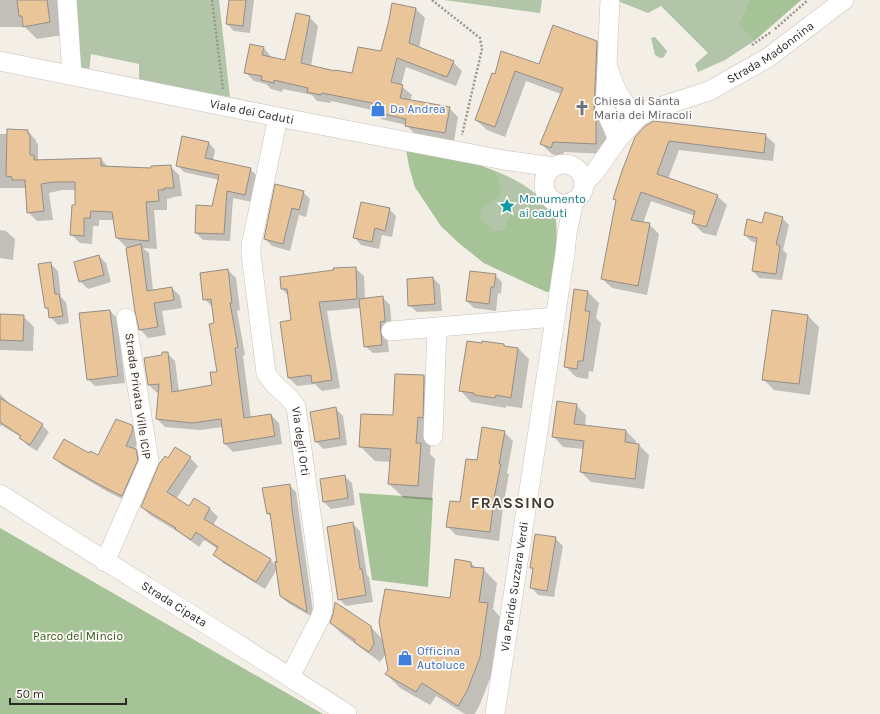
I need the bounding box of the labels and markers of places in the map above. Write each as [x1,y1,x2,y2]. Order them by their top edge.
place label: Chiesa di Santa Maria dei Miracoli [594,94,692,122]
church icon: Chiesa di Santa Maria dei Miracoli [573,99,591,117]
shop icon: Da Andrea [369,100,387,118]
place label: Da Andrea [390,102,446,116]
place label: Monumento ai caduti [519,192,586,220]
place icon: Monumento ai caduti [498,197,516,215]
place label: Officina Autoluce [417,644,465,672]
shop icon: Officina Autoluce [396,649,414,667]

